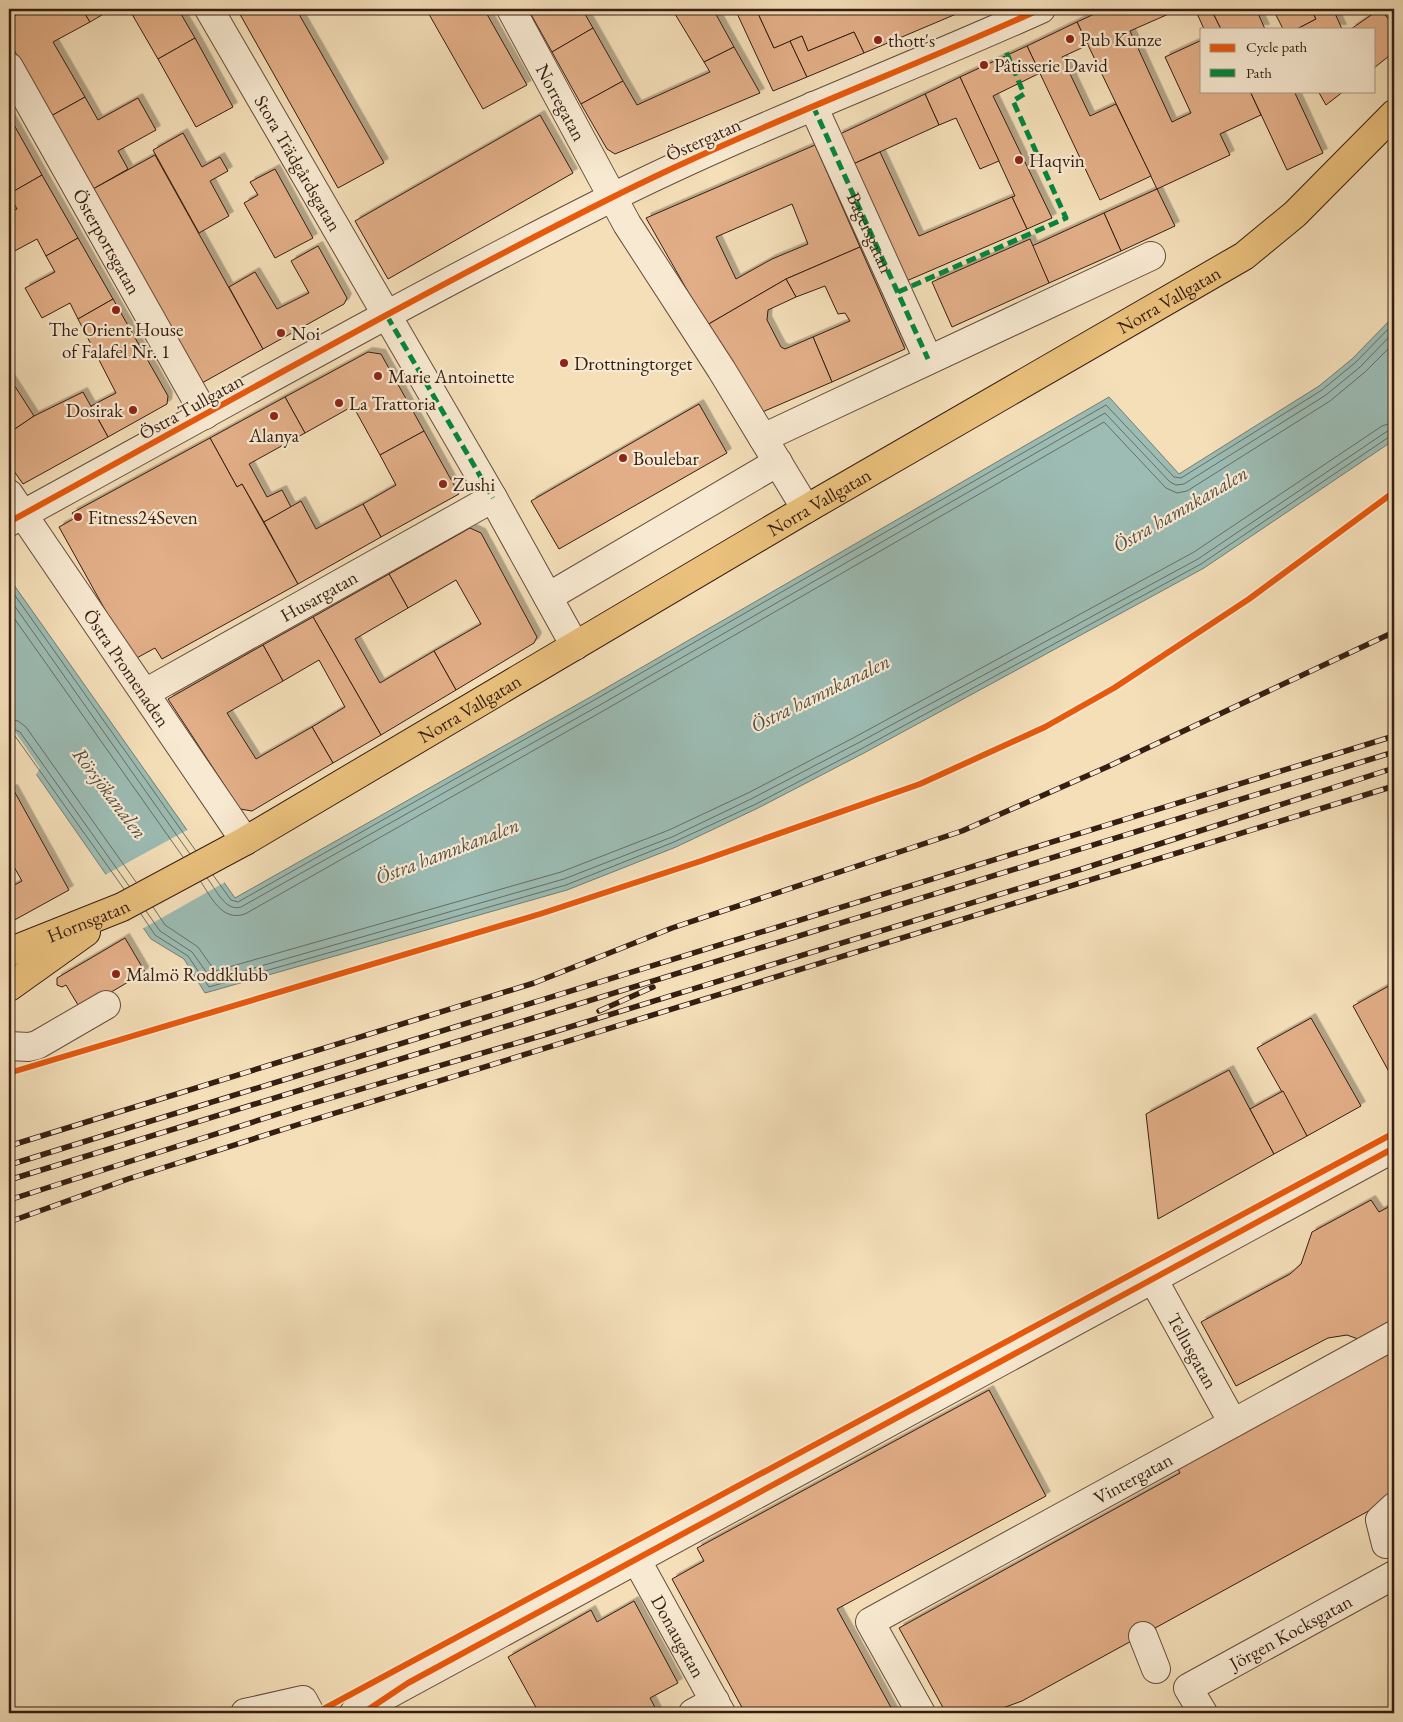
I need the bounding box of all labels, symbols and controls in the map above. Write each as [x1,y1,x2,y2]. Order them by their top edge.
place label: Pub Kunze [1080,27,1162,52]
place label: thott's [888,28,935,53]
legend [1200,28,1376,92]
marker: Pub Kunze [1064,33,1076,45]
marker: thott's [872,34,884,46]
text: Cycle path [1246,37,1308,56]
place label: Pâtisserie David [994,53,1108,78]
marker: Pâtisserie David [978,59,990,71]
street label: Norregatan [530,60,592,145]
text: Path [1246,63,1272,82]
street label: Stora Trädgårdsgatan [249,90,347,236]
street label: Östergatan [662,112,745,167]
place label: Haqvin [1029,148,1085,173]
marker: Haqvin [1013,154,1025,166]
street label: Österportsgatan [67,184,146,299]
street label: Bagersgatan [841,188,899,277]
street label: Norra Vallgatan [1113,260,1225,340]
marker: The Orient House of Falafel Nr. 1 [110,304,122,316]
place label: The Orient House of Falafel Nr. 1 [49,317,183,364]
place label: Noi [291,321,320,346]
marker: Noi [275,327,287,339]
place label: Drottningtorget [574,351,692,376]
marker: Drottningtorget [558,357,570,369]
place label: Marie Antoinette [388,364,515,389]
street label: Östra Tullgatan [135,367,248,445]
marker: Marie Antoinette [372,370,384,382]
place label: La Trattoria [349,391,437,416]
marker: La Trattoria [333,397,345,409]
place label: Dosirak [66,398,124,423]
marker: Dosirak [127,404,139,416]
marker: Alanya [268,410,280,422]
place label: Alanya [248,423,300,448]
place label: Boulebar [633,446,700,471]
marker: Boulebar [617,452,629,464]
water label: Östra hamnkanalen [1108,460,1252,558]
street label: Norra Vallgatan [763,462,875,542]
place label: Zushi [453,472,495,497]
marker: Zushi [437,478,449,490]
place label: Fitness24Seven [88,505,198,530]
marker: Fitness24Seven [72,511,84,523]
street label: Husargatan [276,564,362,628]
street label: Östra Promenaden [78,604,176,732]
water label: Östra hamnkanalen [746,648,894,738]
street label: Norra Vallgatan [414,668,526,749]
water label: Rörsjökanalen [67,742,153,844]
water label: Östra hamnkanalen [371,812,523,890]
street label: Hornsgatan [43,893,134,949]
place label: Malmö Roddklubb [126,962,268,987]
marker: Malmö Roddklubb [110,968,122,980]
street label: Tellusgatan [1161,1309,1223,1393]
street label: Vintergatan [1089,1447,1177,1510]
street label: Jörgen Kocksgatan [1223,1588,1356,1677]
street label: Donaugatan [645,1590,711,1682]

